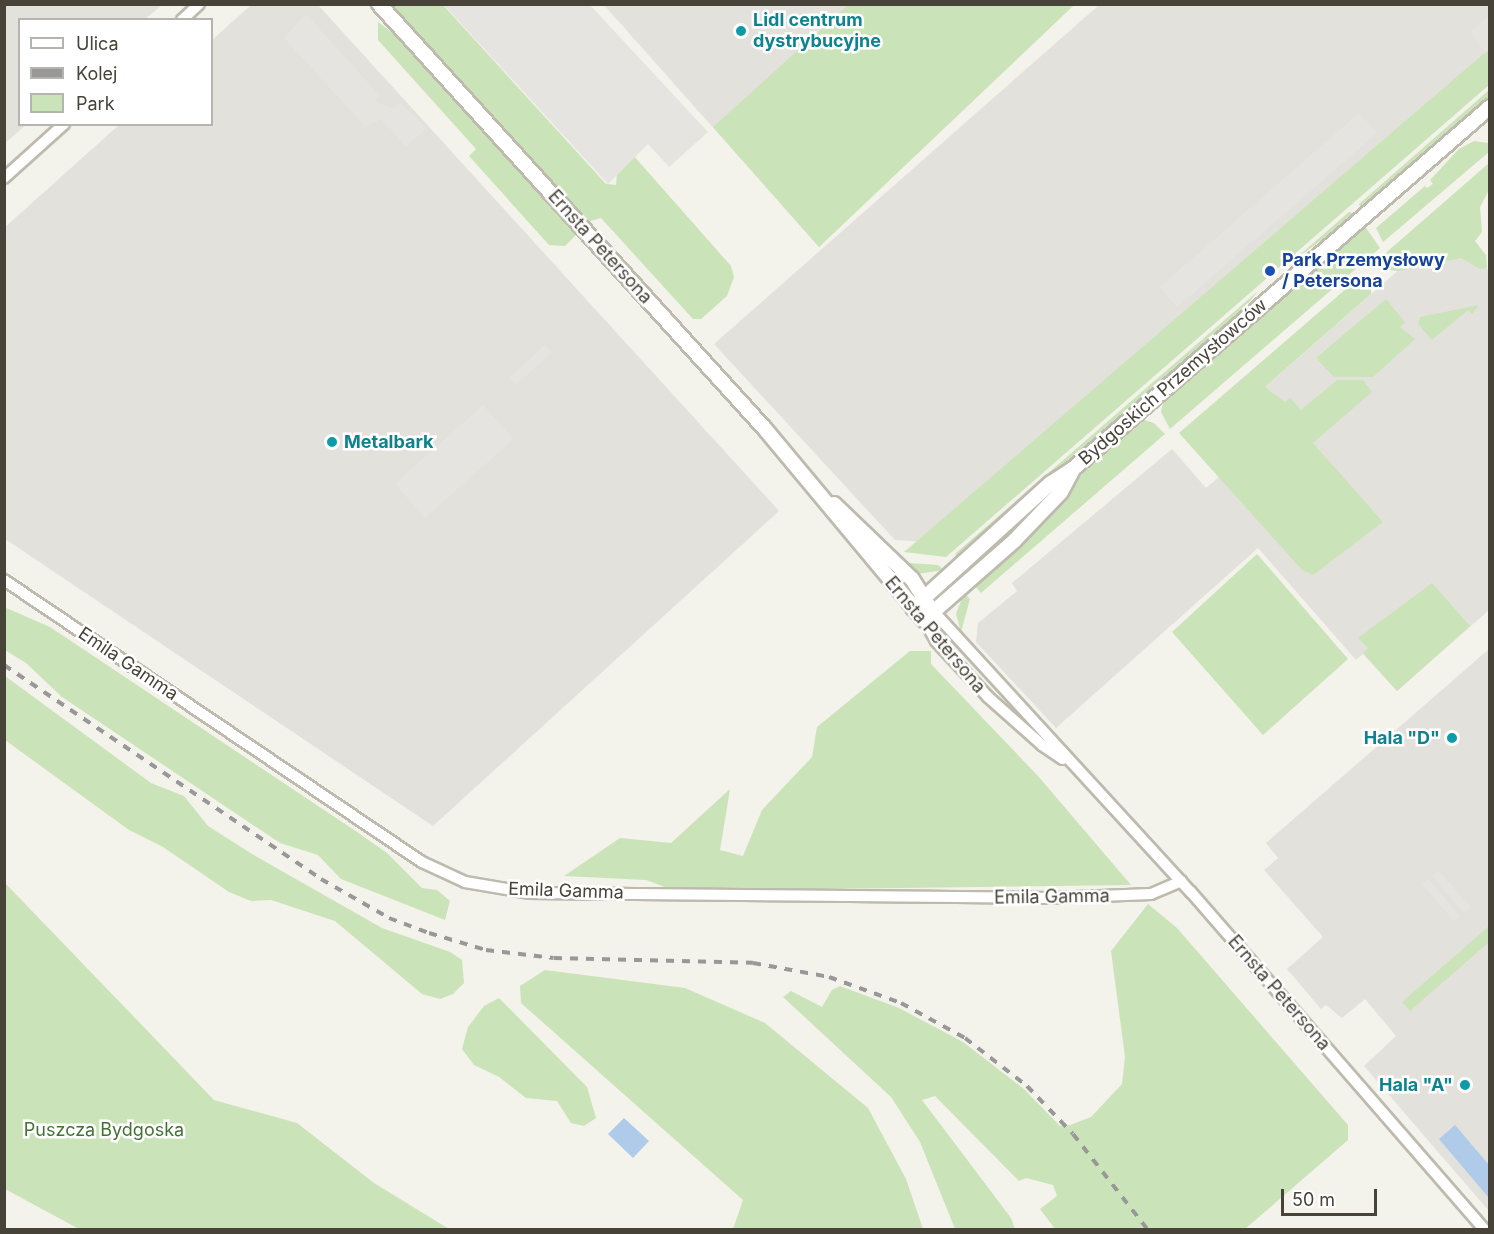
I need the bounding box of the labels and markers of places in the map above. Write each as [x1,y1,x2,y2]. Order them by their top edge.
place label: Lidl centrum dystrybucyjne [753,10,881,52]
marker: Lidl centrum dystrybucyjne [734,24,748,38]
place label: Park Przemysłowy / Petersona [1282,250,1445,292]
marker: Park Przemysłowy / Petersona [1263,264,1277,278]
place label: Metalbark [344,431,434,453]
marker: Metalbark [325,435,339,449]
place label: Hala "D" [1364,727,1440,749]
marker: Hala "D" [1445,731,1459,745]
place label: Hala "A" [1379,1074,1453,1096]
marker: Hala "A" [1458,1078,1472,1092]

